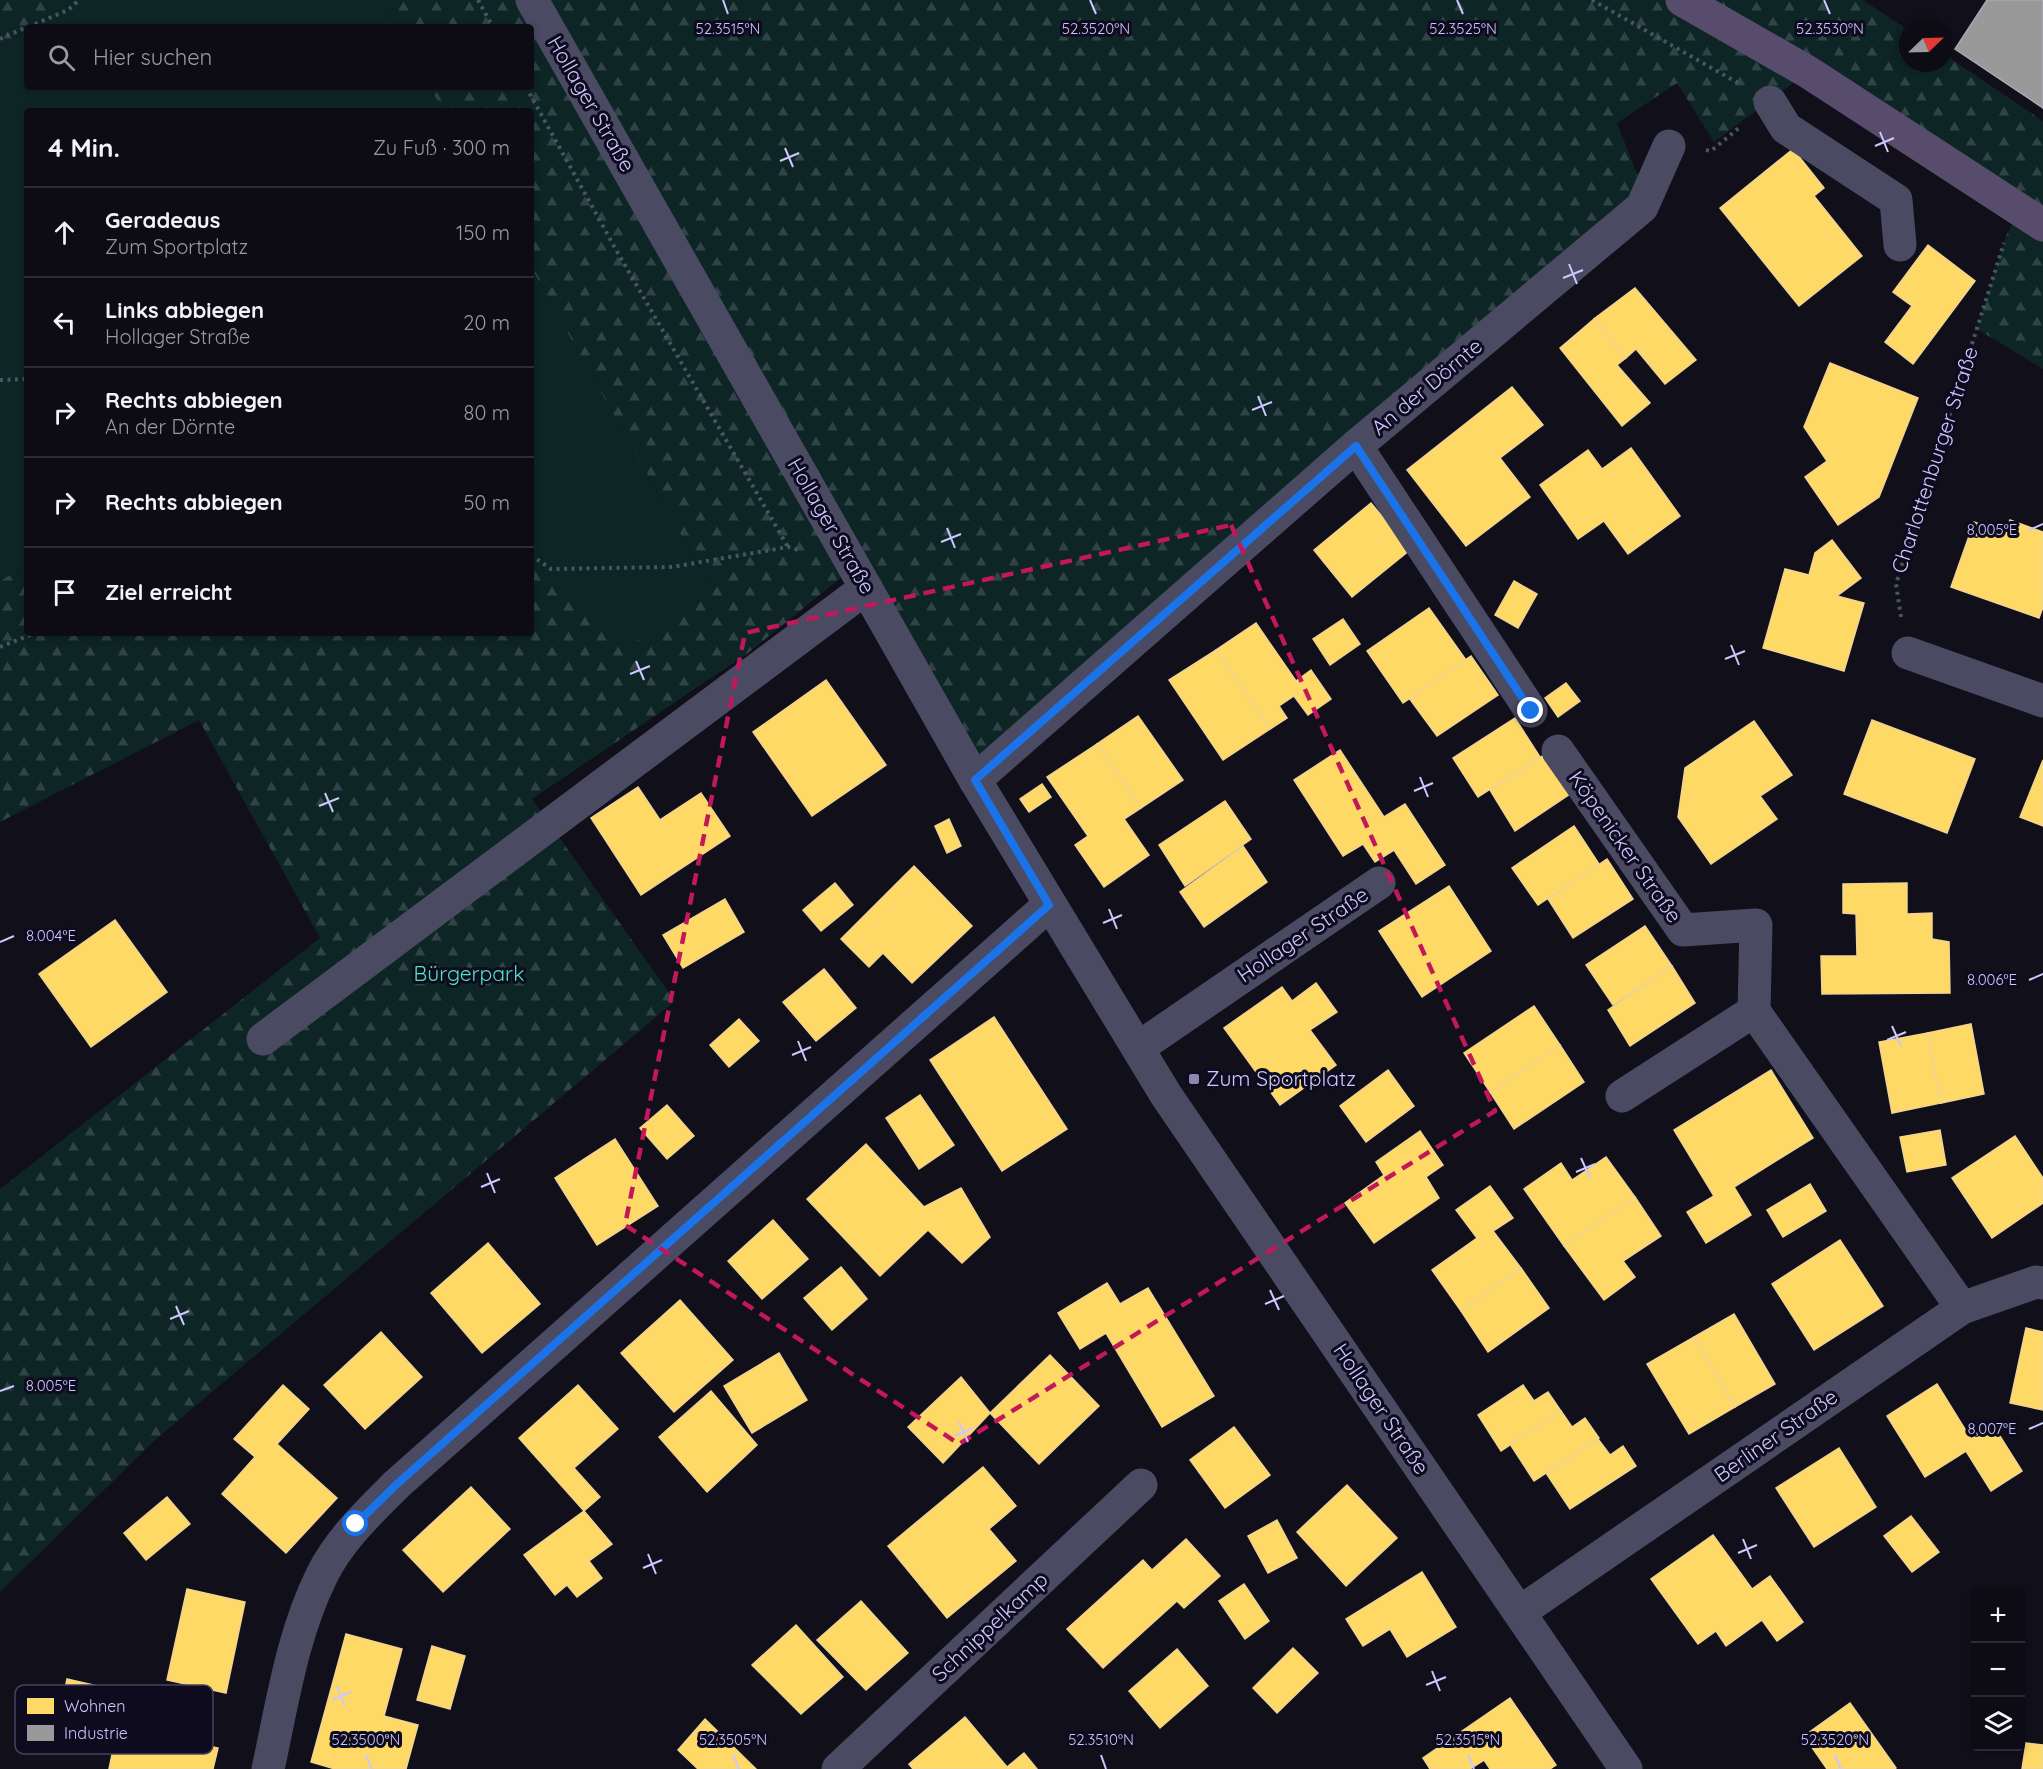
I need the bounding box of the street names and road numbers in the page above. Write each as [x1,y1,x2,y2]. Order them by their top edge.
street label: Hollager Straße [542,31,641,176]
street label: An der Dörnte [1366,332,1487,440]
street label: Charlottenburger Straße [1885,343,1983,576]
street label: Hollager Straße [782,453,881,598]
street label: Köpenicker Straße [1564,765,1688,927]
street label: Hollager Straße [1232,881,1373,988]
street label: Hollager Straße [1328,1338,1435,1479]
street label: Berliner Straße [1709,1383,1842,1487]
street label: Schnippelkamp [926,1566,1053,1687]

